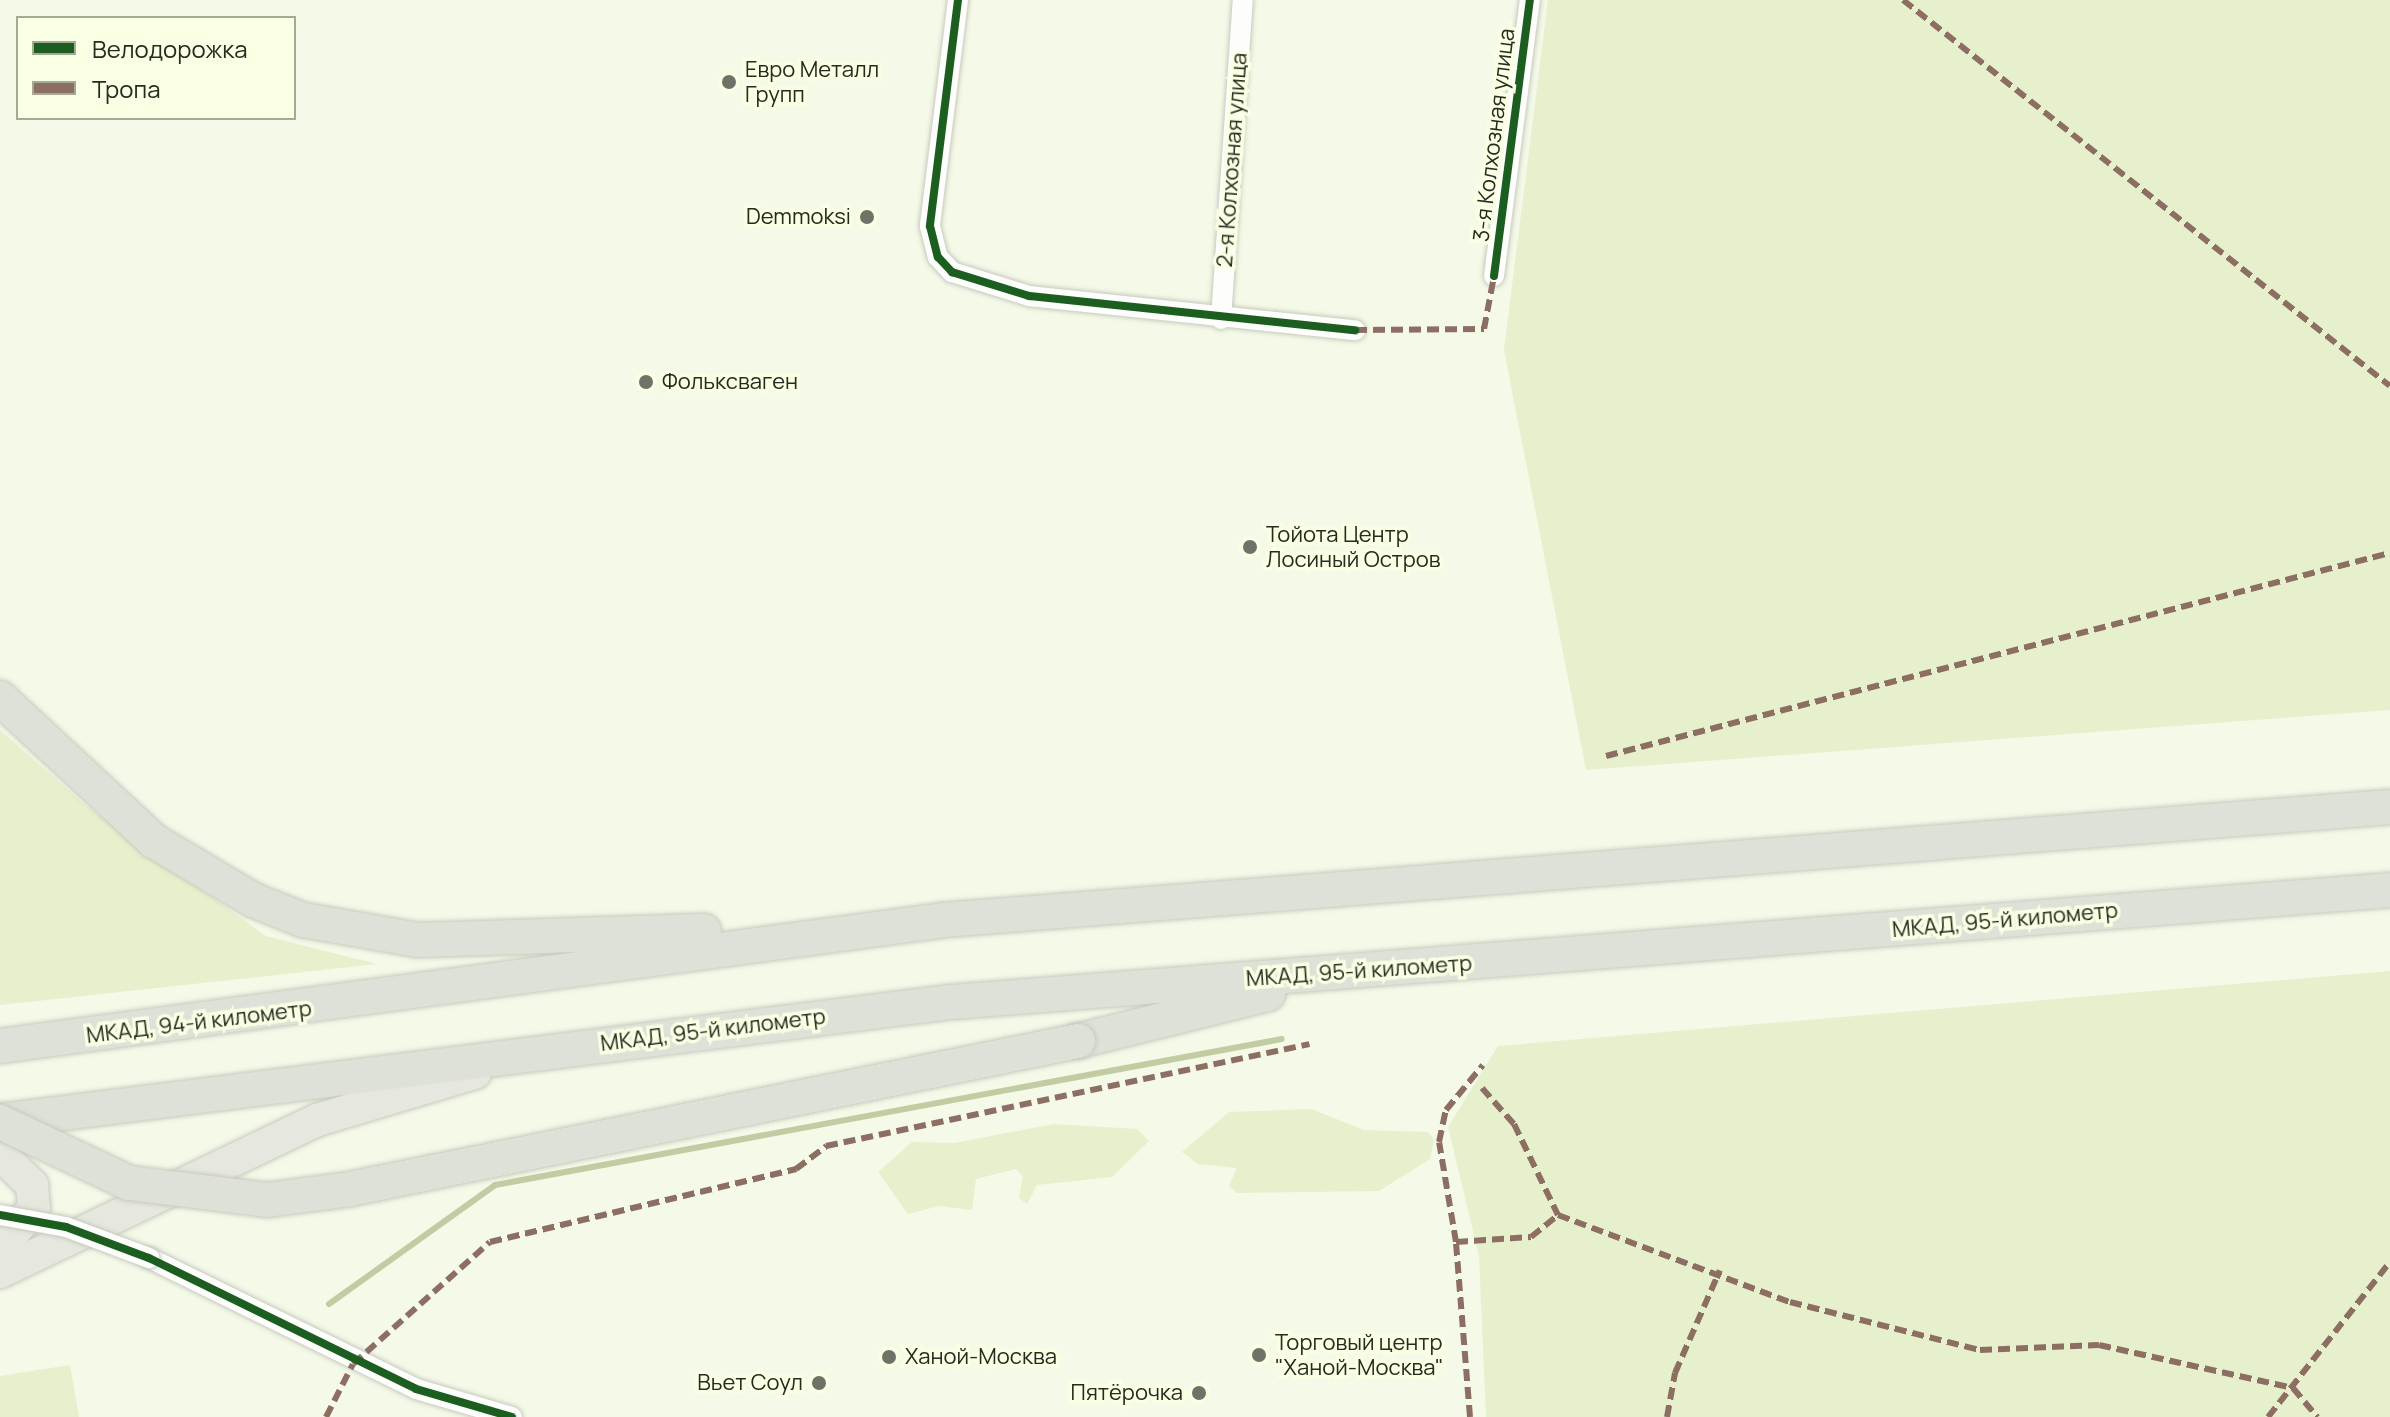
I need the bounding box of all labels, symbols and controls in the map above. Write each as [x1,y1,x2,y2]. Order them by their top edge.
legend [16,16,296,120]
street label: 3-я Колхозная улица [1468,27,1520,243]
text: Велодорожка [92,32,247,65]
street label: 2-я Колхозная улица [1211,52,1253,268]
place label: Евро Металл Групп [745,56,879,108]
text: Тропа [92,72,161,105]
marker: Евро Металл Групп [720,73,738,91]
place label: Demmoksi [746,204,851,230]
marker: Demmoksi [858,208,876,226]
place label: Фольксваген [662,369,798,395]
marker: Фольксваген [637,373,655,391]
place label: Тойота Центр Лосиный Остров [1266,521,1441,572]
marker: Тойота Центр Лосиный Остров [1241,538,1259,556]
street label: МКАД, 95-й километр [1891,897,2119,943]
street label: МКАД, 95-й километр [1245,950,1473,992]
street label: МКАД, 94-й километр [85,995,313,1049]
street label: МКАД, 95-й километр [599,1003,827,1057]
place label: Торговый центр "Ханой-Москва" [1275,1329,1444,1380]
place label: Ханой-Москва [905,1344,1057,1370]
marker: Торговый центр "Ханой-Москва" [1250,1346,1268,1364]
marker: Ханой-Москва [880,1348,898,1366]
place label: Вьет Соул [697,1370,803,1396]
marker: Вьет Соул [810,1374,828,1392]
place label: Пятёрочка [1070,1380,1183,1406]
marker: Пятёрочка [1190,1384,1208,1402]

